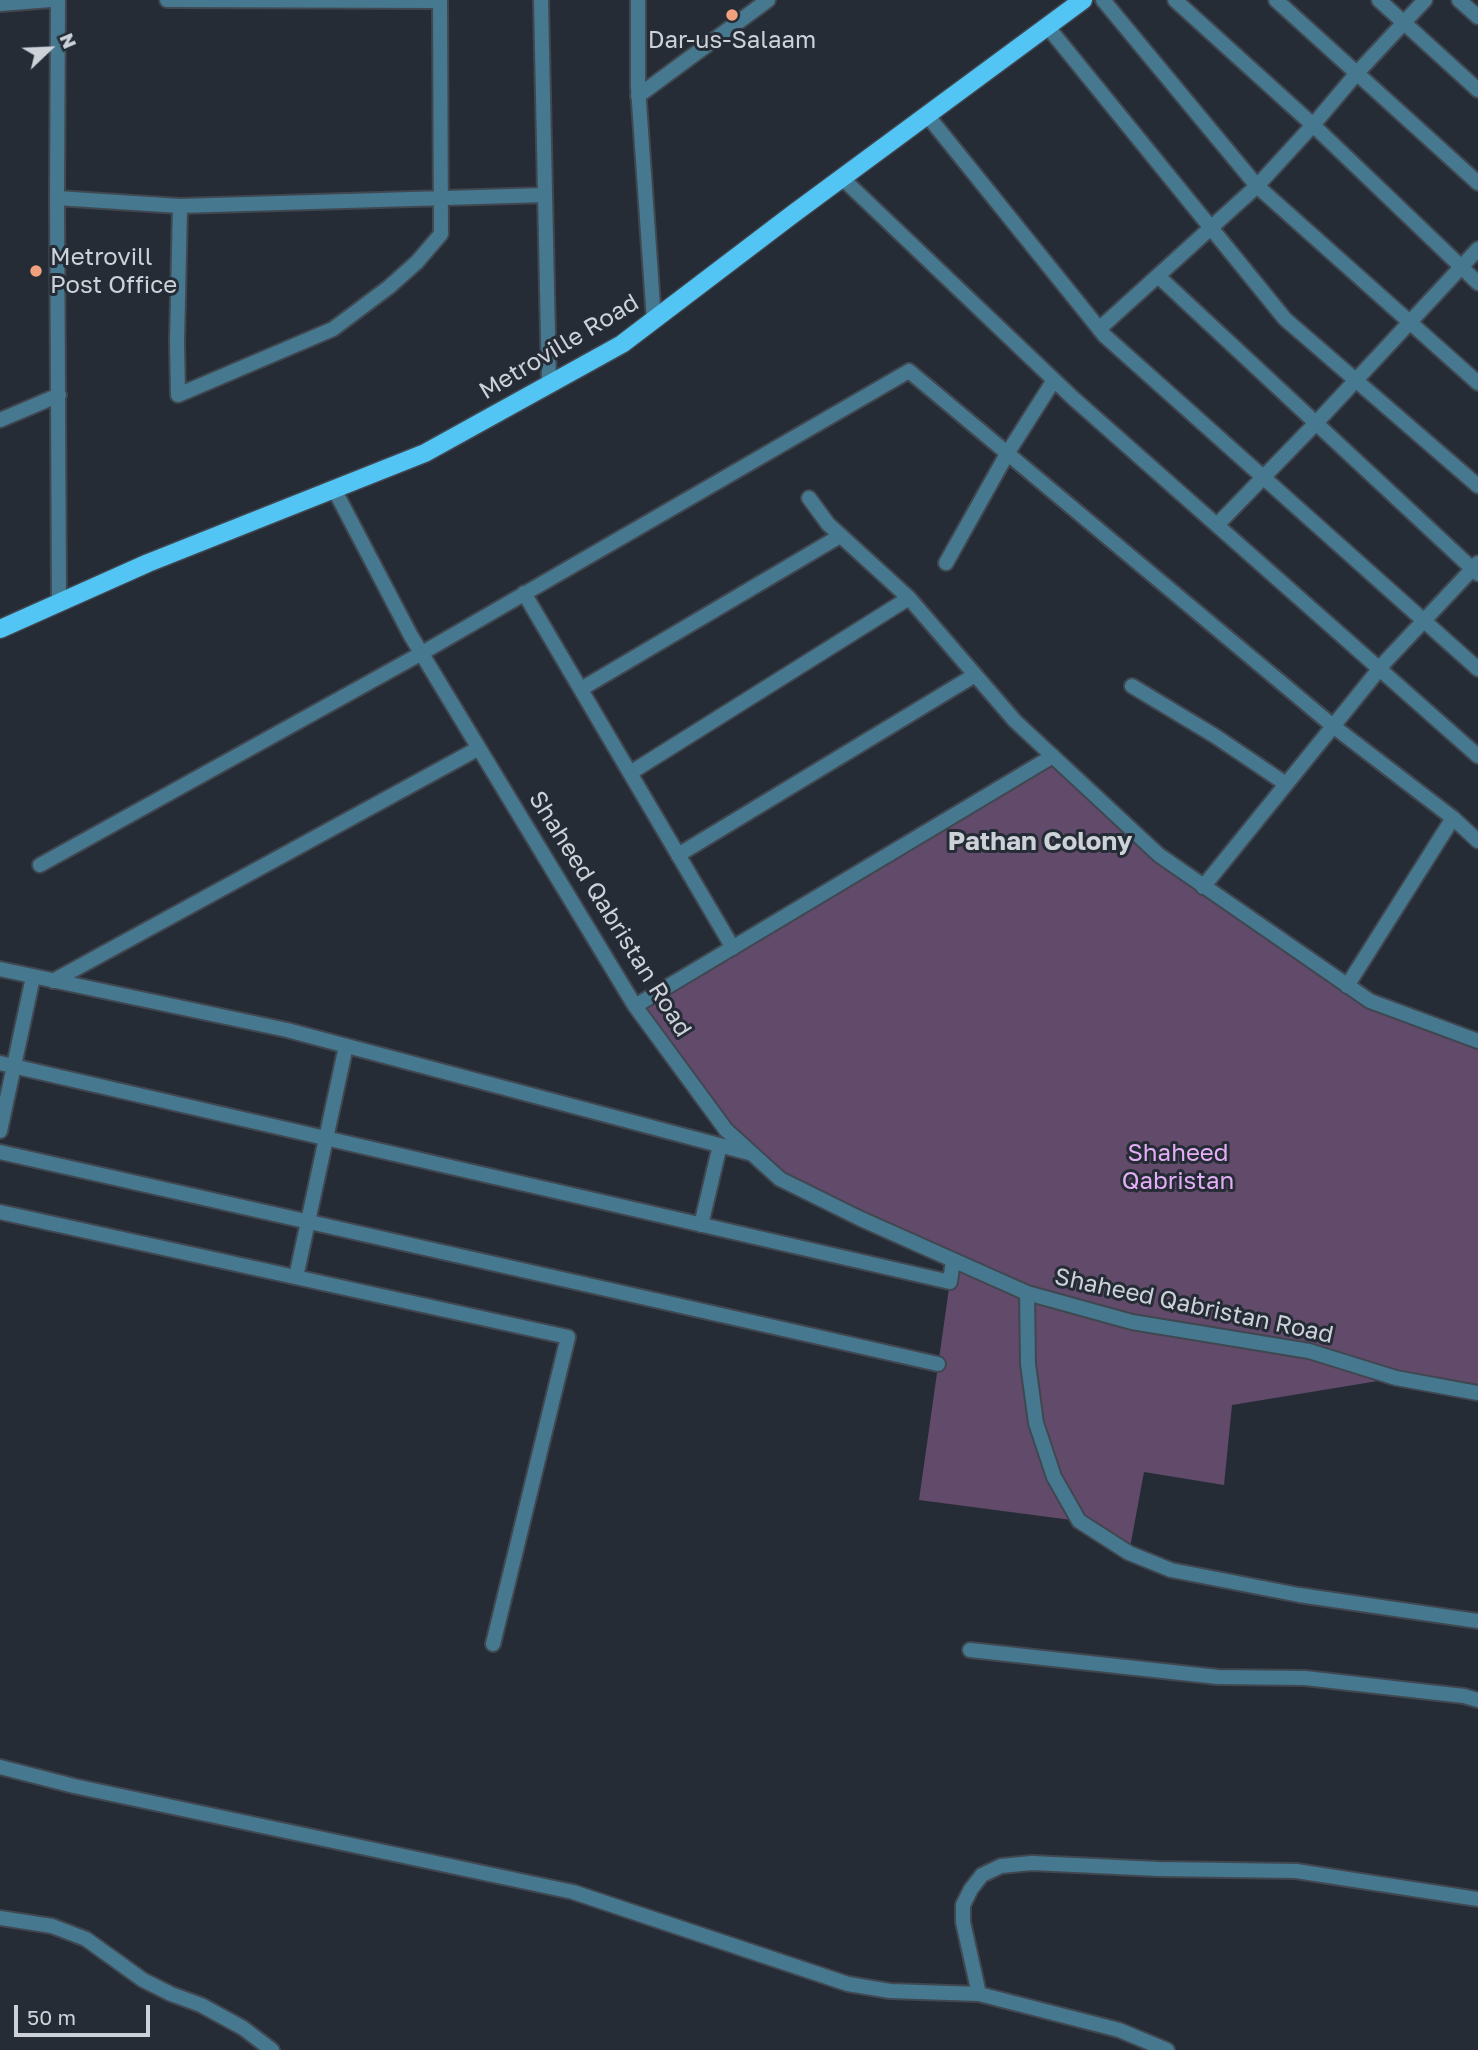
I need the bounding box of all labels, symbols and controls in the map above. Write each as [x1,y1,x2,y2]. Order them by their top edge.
marker: Dar-us-Salaam [724,7,740,23]
north arrow [14,14,84,84]
place label: Dar-us-Salaam [648,26,816,54]
text: N [55,29,82,52]
place label: Metrovill Post Office [50,243,177,299]
marker: Metrovill Post Office [28,263,44,279]
street label: Metroville Road [474,288,644,406]
street label: Shaheed Qabristan Road [522,786,698,1042]
district label: Pathan Colony [948,826,1132,858]
park label: Shaheed Qabristan [1122,1139,1234,1195]
street label: Shaheed Qabristan Road [1052,1262,1336,1350]
scale bar [18,1990,154,2034]
text: 50 m [27,2004,76,2030]

